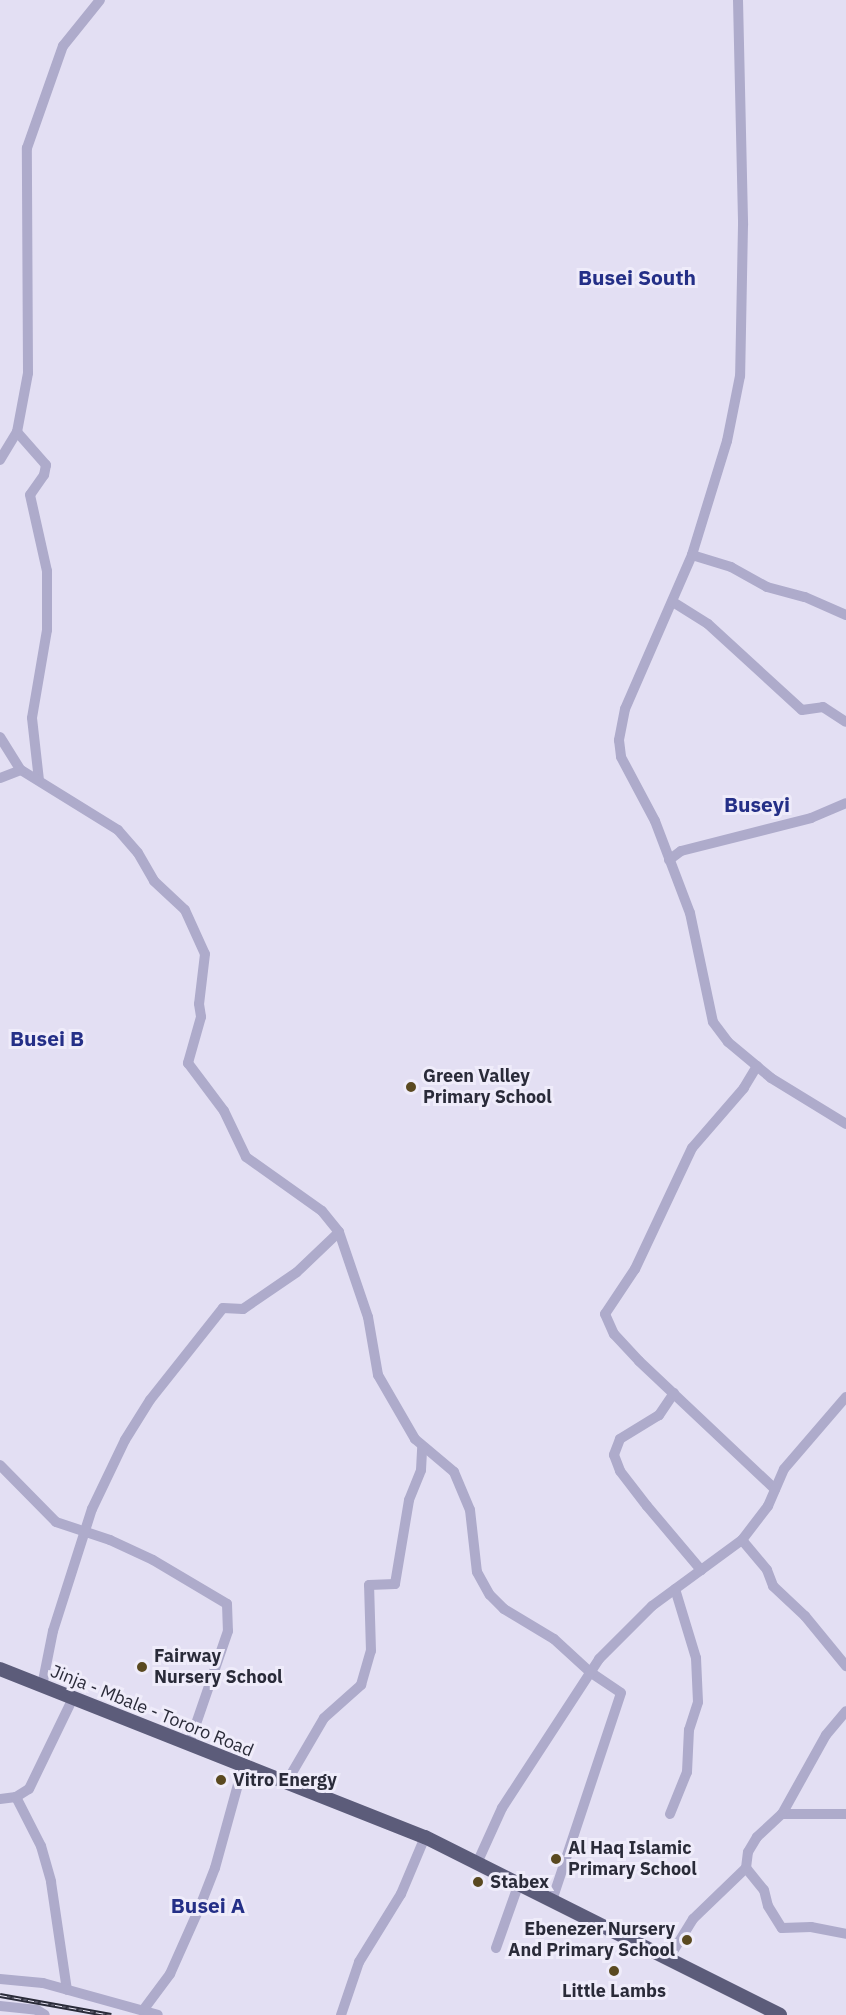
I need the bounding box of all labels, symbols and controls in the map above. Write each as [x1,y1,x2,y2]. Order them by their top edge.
district label: Busei South [578,264,696,290]
district label: Buseyi [724,791,790,817]
district label: Busei B [10,1025,84,1051]
place label: Green Valley Primary School [423,1066,552,1108]
marker: Green Valley Primary School [404,1080,418,1094]
place label: Fairway Nursery School [154,1646,283,1688]
street label: Jinja - Mbale - Tororo Road [47,1660,257,1762]
marker: Fairway Nursery School [135,1660,149,1674]
place label: Vitro Energy [233,1769,337,1791]
marker: Vitro Energy [214,1773,228,1787]
place label: Al Haq Islamic Primary School [568,1838,697,1880]
marker: Al Haq Islamic Primary School [549,1852,563,1866]
place label: Stabex [490,1871,549,1893]
marker: Stabex [471,1875,485,1889]
district label: Busei A [171,1892,245,1918]
place label: Ebenezer Nursery And Primary School [508,1919,675,1962]
marker: Ebenezer Nursery And Primary School [680,1933,694,1947]
marker: Little Lambs [607,1964,621,1978]
place label: Little Lambs [562,1980,666,2002]

